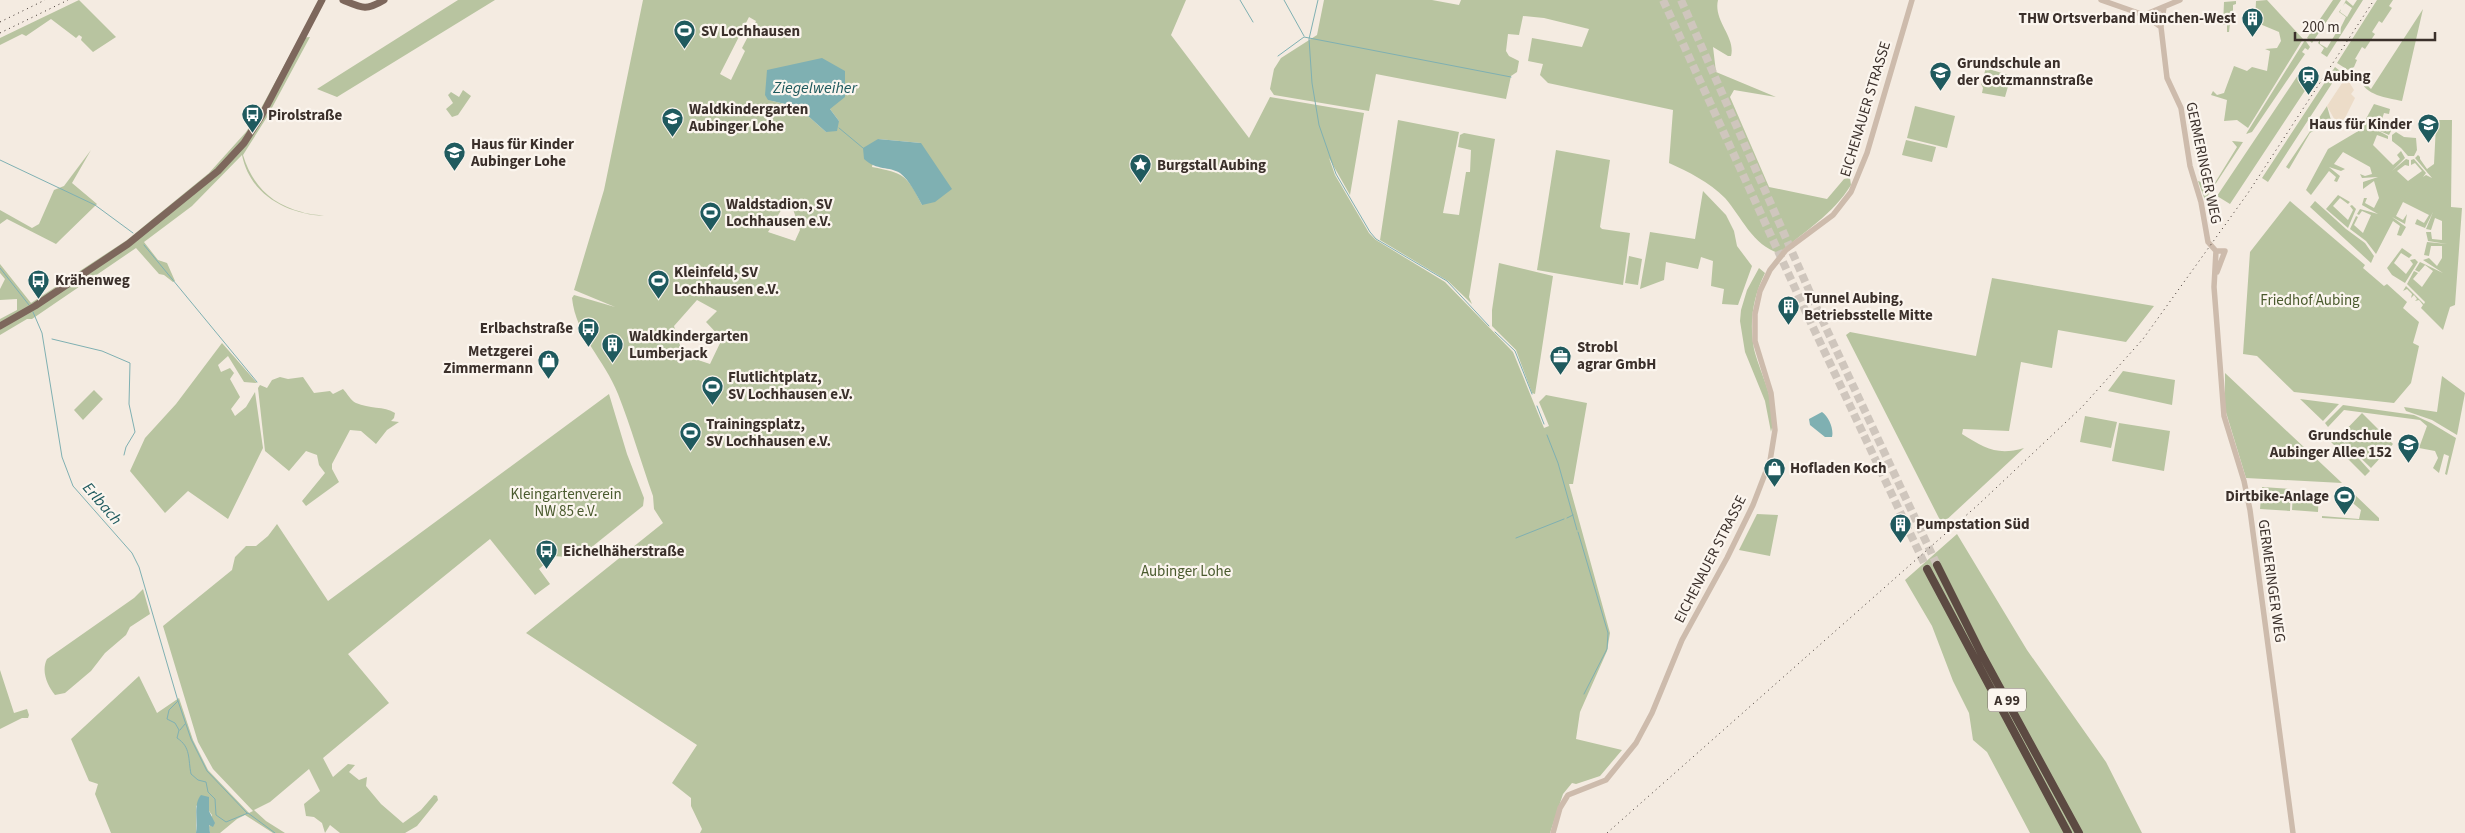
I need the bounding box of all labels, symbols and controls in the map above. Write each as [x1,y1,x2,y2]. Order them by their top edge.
building icon: THW Ortsverband München-West [2240,6,2264,37]
place label: THW Ortsverband München-West [2019,8,2236,29]
scale bar [2295,10,2435,42]
text: 200 m [2302,17,2340,38]
sports icon: SV Lochhausen [673,19,697,50]
place label: SV Lochhausen [701,21,800,42]
street label: EICHENAUER STRASSE [1835,39,1896,180]
place label: Grundschule an der Gotzmannstraße [1957,53,2093,91]
school or university icon: Grundschule an der Gotzmannstraße [1929,60,1953,91]
station icon: Aubing [2296,64,2320,95]
place label: Aubing [2323,66,2370,87]
water label: Ziegelweiher [772,77,859,99]
place label: Waldkindergarten Aubinger Lohe [688,99,808,137]
street label: GERMERINGER WEG [2180,100,2227,226]
bus stop icon: Pirolstraße [240,103,264,134]
place label: Pirolstraße [268,105,343,126]
school or university icon: Waldkindergarten Aubinger Lohe [661,106,685,137]
school or university icon: Haus für Kinder [2416,112,2440,143]
place label: Haus für Kinder [2309,114,2412,135]
place label: Haus für Kinder Aubinger Lohe [470,134,574,172]
school or university icon: Haus für Kinder Aubinger Lohe [443,141,467,172]
place icon: Burgstall Aubing [1129,153,1153,184]
place label: Burgstall Aubing [1157,155,1266,176]
place label: Waldstadion, SV Lochhausen e.V. [726,194,833,232]
sports icon: Waldstadion, SV Lochhausen e.V. [698,201,722,232]
place label: Kleinfeld, SV Lochhausen e.V. [674,262,779,300]
bus stop icon: Krähenweg [27,268,51,299]
sports icon: Kleinfeld, SV Lochhausen e.V. [646,269,670,300]
place label: Krähenweg [55,270,130,291]
place label: Tunnel Aubing, Betriebsstelle Mitte [1804,288,1933,326]
park label: Friedhof Aubing [2260,290,2360,311]
building icon: Tunnel Aubing, Betriebsstelle Mitte [1776,295,1800,326]
bus stop icon: Erlbachstraße [577,316,601,347]
place label: Erlbachstraße [480,318,573,339]
place label: Waldkindergarten Lumberjack [629,326,748,364]
building icon: Waldkindergarten Lumberjack [601,333,625,364]
place label: Strobl agrar GmbH [1577,337,1656,375]
place label: Metzgerei Zimmermann [443,341,533,379]
office icon: Strobl agrar GmbH [1549,344,1573,375]
shop icon: Metzgerei Zimmermann [537,348,561,379]
place label: Flutlichtplatz, SV Lochhausen e.V. [728,367,853,405]
sports icon: Flutlichtplatz, SV Lochhausen e.V. [700,374,724,405]
place label: Trainingsplatz, SV Lochhausen e.V. [706,414,831,452]
sports icon: Trainingsplatz, SV Lochhausen e.V. [678,421,702,452]
place label: Grundschule Aubinger Allee 152 [2269,425,2392,463]
school or university icon: Grundschule Aubinger Allee 152 [2396,432,2420,463]
shop icon: Hofladen Koch [1762,456,1786,487]
place label: Hofladen Koch [1790,458,1887,479]
water label: Erlbach [78,478,127,530]
park label: Kleingartenverein NW 85 e.V. [510,484,622,522]
sports icon: Dirtbike-Anlage [2333,484,2357,515]
place label: Dirtbike-Anlage [2225,486,2329,507]
street label: EICHENAUER STRASSE [1669,492,1752,627]
building icon: Pumpstation Süd [1888,512,1912,543]
place label: Pumpstation Süd [1916,514,2030,535]
street label: GERMERINGER WEG [2252,518,2291,644]
bus stop icon: Eichelhäherstraße [535,539,559,570]
place label: Eichelhäherstraße [563,541,685,562]
park label: Aubinger Lohe [1141,561,1231,582]
road number: A 99 [1988,688,2026,712]

